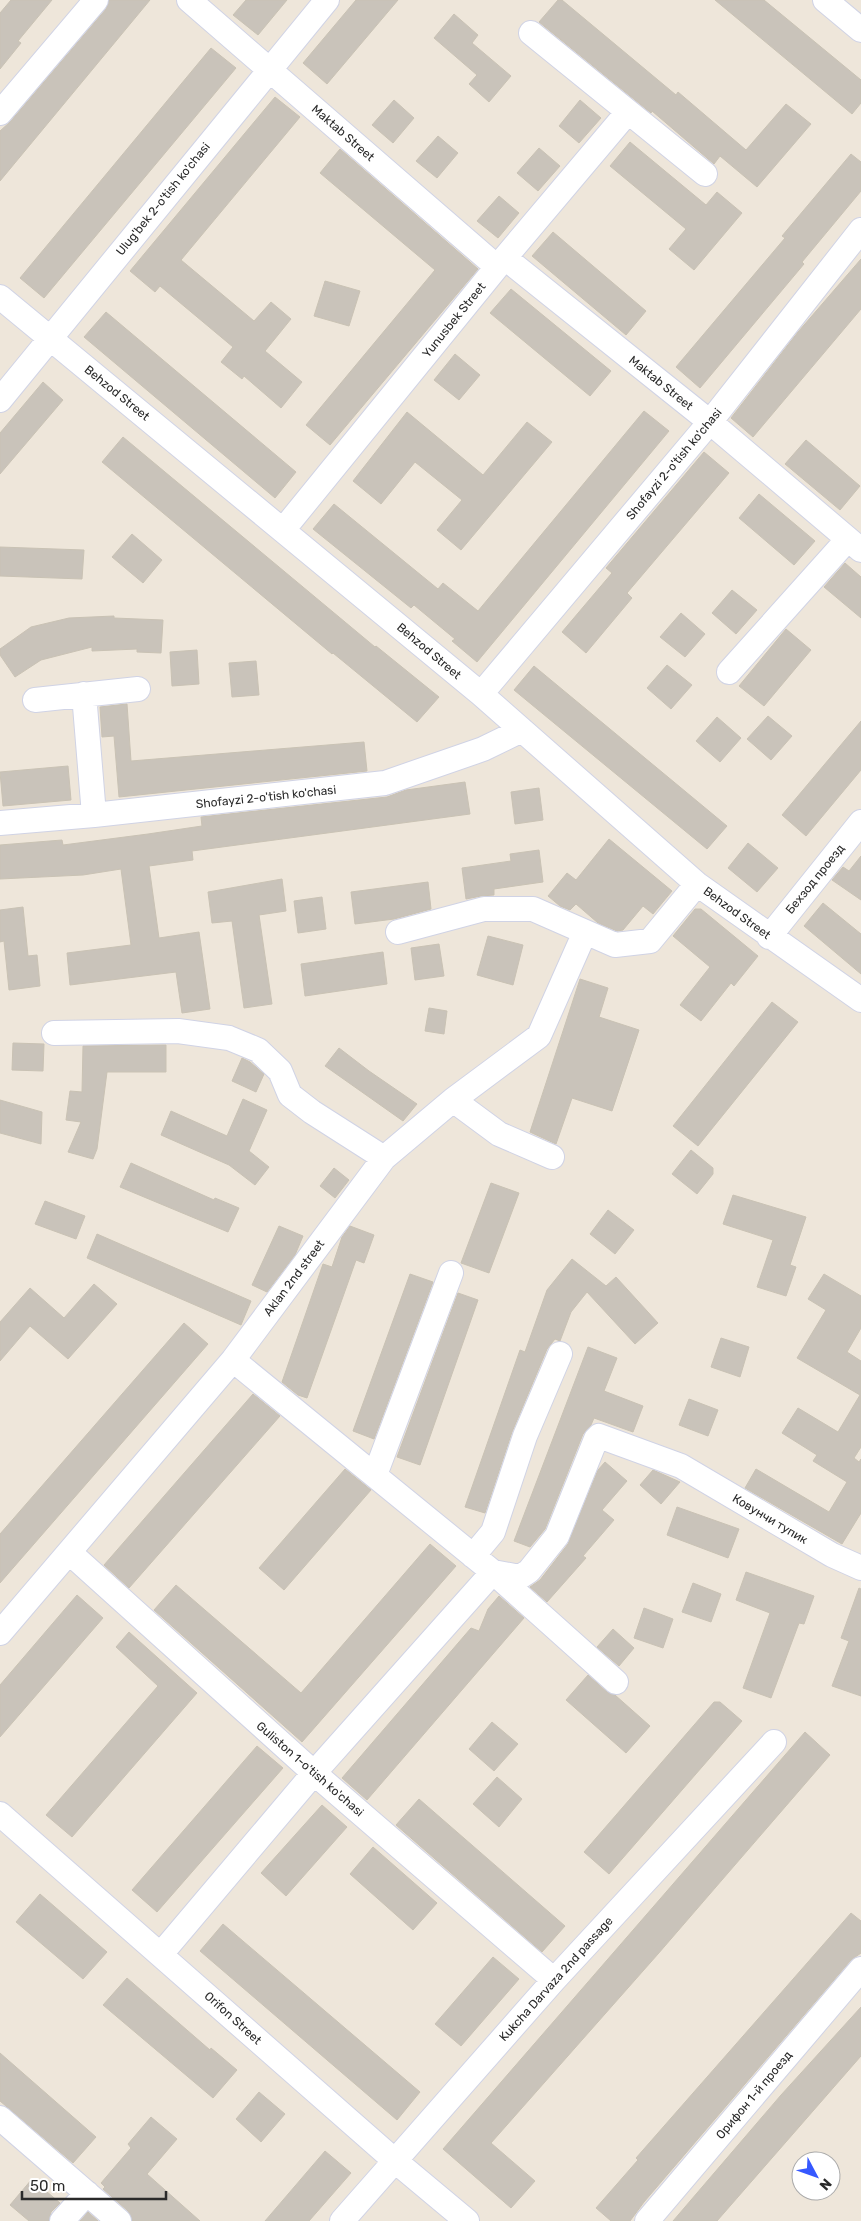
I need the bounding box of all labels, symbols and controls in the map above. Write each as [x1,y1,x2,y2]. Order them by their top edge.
street label: Maktab Street [309,102,377,164]
street label: Ulug'bek 2-o'tish ko'chasi [113,140,213,258]
street label: Yunusbek Street [419,279,489,360]
street label: Maktab Street [626,353,696,413]
street label: Behzod Street [82,362,153,424]
street label: Shofayzi 2-o'tish ko'chasi [623,405,725,523]
street label: Behzod Street [394,620,464,682]
street label: Shofayzi 2-o'tish ko'chasi [195,783,337,811]
street label: Бехзод проезд [783,841,847,917]
street label: Behzod Street [701,884,774,942]
street label: Аklаn 2nd street [261,1237,327,1319]
street label: Ковунчи тупик [730,1491,811,1547]
street label: Guliston 1-o'tish ko'chasi [254,1719,367,1819]
street label: Kukcha Darvaza 2nd passage [496,1914,616,2044]
street label: Orifon Street [202,1989,265,2047]
street label: Орифон 1-й проезд [713,2048,795,2142]
north arrow [791,2151,841,2201]
scale bar [22,2168,166,2200]
text: N [816,2175,835,2194]
text: 50 m [30,2177,65,2195]

